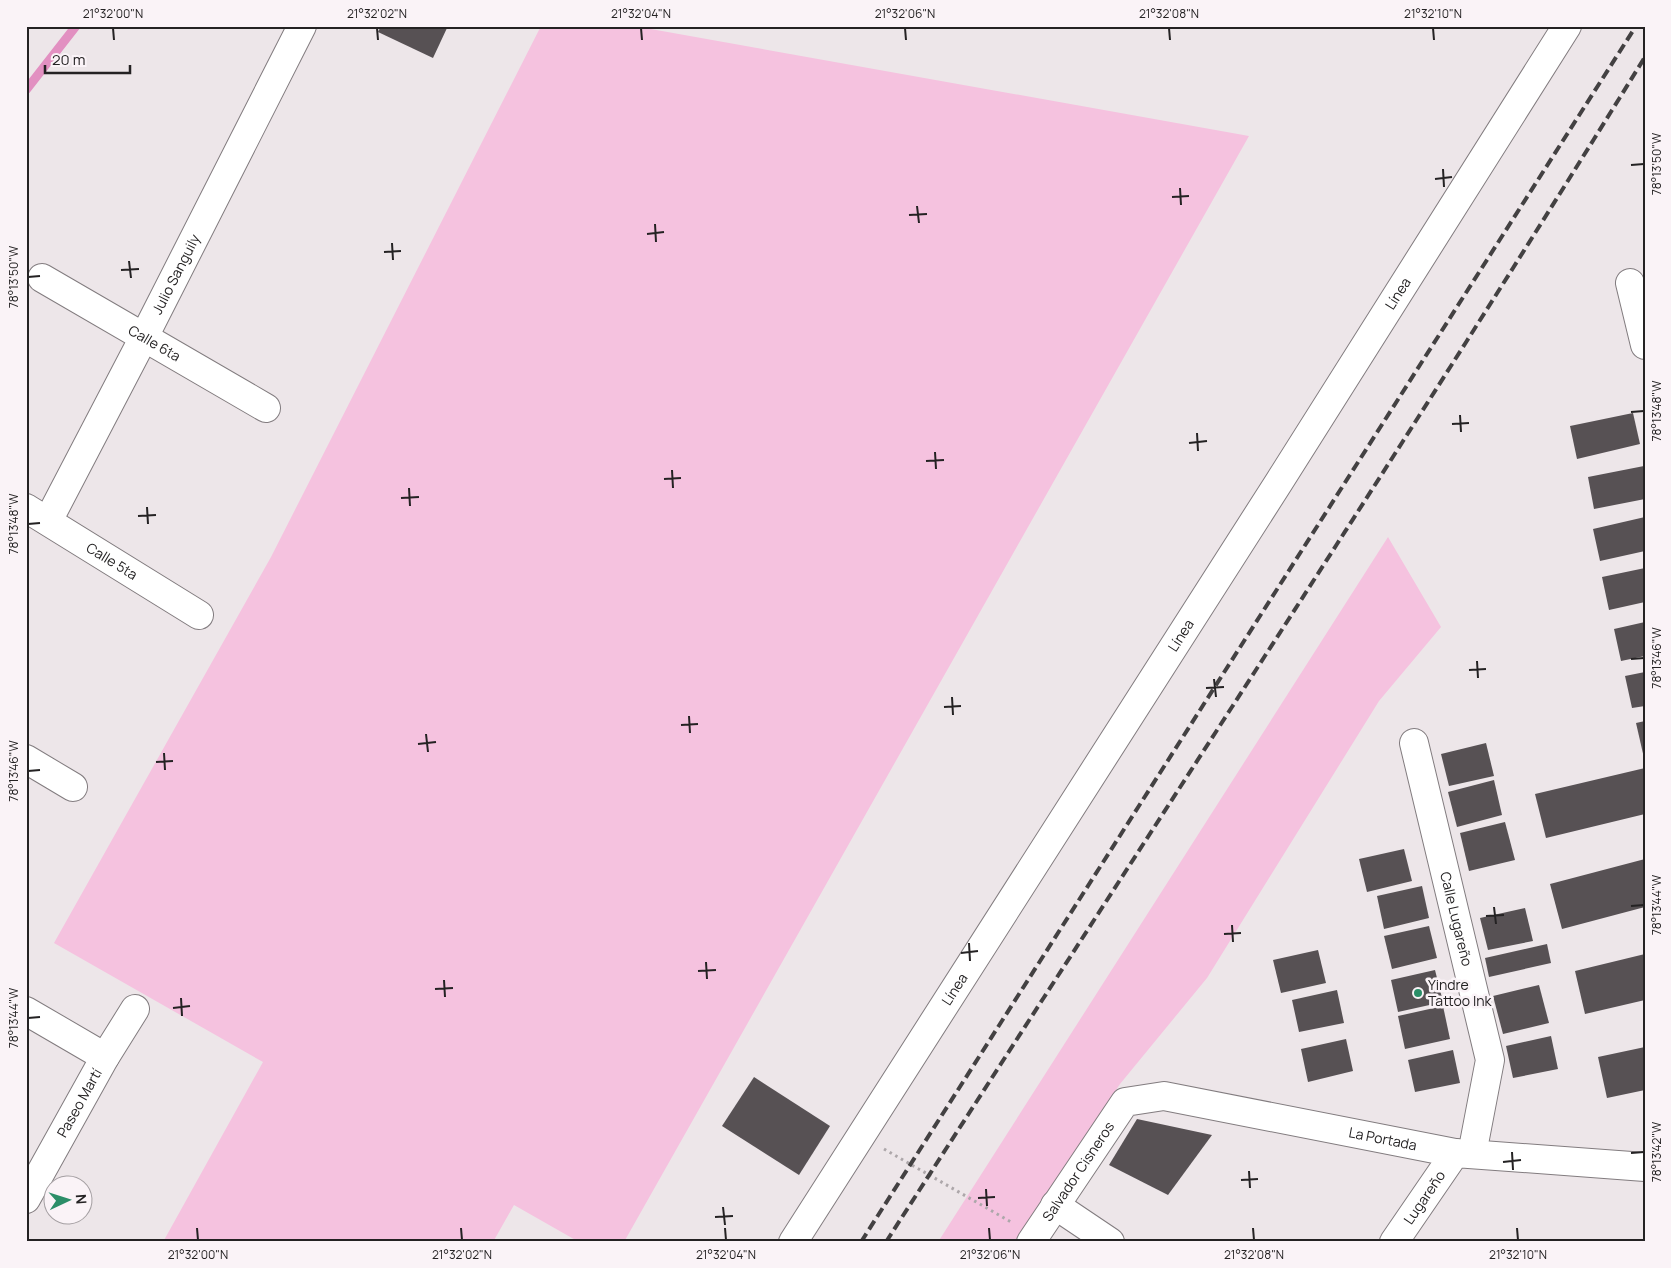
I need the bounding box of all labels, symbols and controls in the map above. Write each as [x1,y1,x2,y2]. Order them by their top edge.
text: 21°32'00"N [83,5,143,22]
text: 21°32'02"N [347,5,407,22]
text: 21°32'04"N [611,5,671,22]
text: 21°32'06"N [875,5,935,22]
text: 21°32'08"N [1139,5,1199,22]
text: 21°32'10"N [1404,5,1462,22]
scale bar [45,42,130,74]
text: 20 m [52,49,85,70]
text: 78°13'50"W [1648,132,1665,195]
street label: Julio Sanguily [147,230,204,317]
text: 78°13'50"W [5,245,22,308]
street label: Línea [1380,274,1415,313]
street label: Calle 6ta [125,320,184,365]
text: 78°13'48"W [1648,380,1665,441]
text: 78°13'48"W [5,493,22,554]
street label: Calle 5ta [83,538,141,584]
street label: Línea [1163,615,1198,655]
text: 78°13'46"W [1648,627,1665,689]
text: 78°13'46"W [5,740,22,802]
street label: Calle Lugareño [1436,870,1477,968]
text: 78°13'44"W [1648,874,1665,935]
street label: Línea [937,969,972,1009]
place label: Yindre Tattoo Ink [1428,975,1492,1010]
text: 78°13'44"W [5,987,22,1048]
marker: Yindre Tattoo Ink [1412,987,1424,999]
street label: Paseo Martí [52,1065,106,1140]
street label: Salvador Cisneros [1038,1118,1118,1225]
text: 78°13'42"W [1648,1121,1665,1182]
street label: La Portada [1347,1122,1419,1154]
street label: Lugareño [1399,1167,1449,1228]
north arrow [42,1176,92,1226]
text: N [72,1193,91,1205]
text: 21°32'00"N [168,1246,228,1263]
text: 21°32'02"N [432,1246,492,1263]
text: 21°32'04"N [696,1246,756,1263]
text: 21°32'06"N [960,1246,1020,1263]
text: 21°32'08"N [1224,1246,1284,1263]
text: 21°32'10"N [1489,1246,1547,1263]

